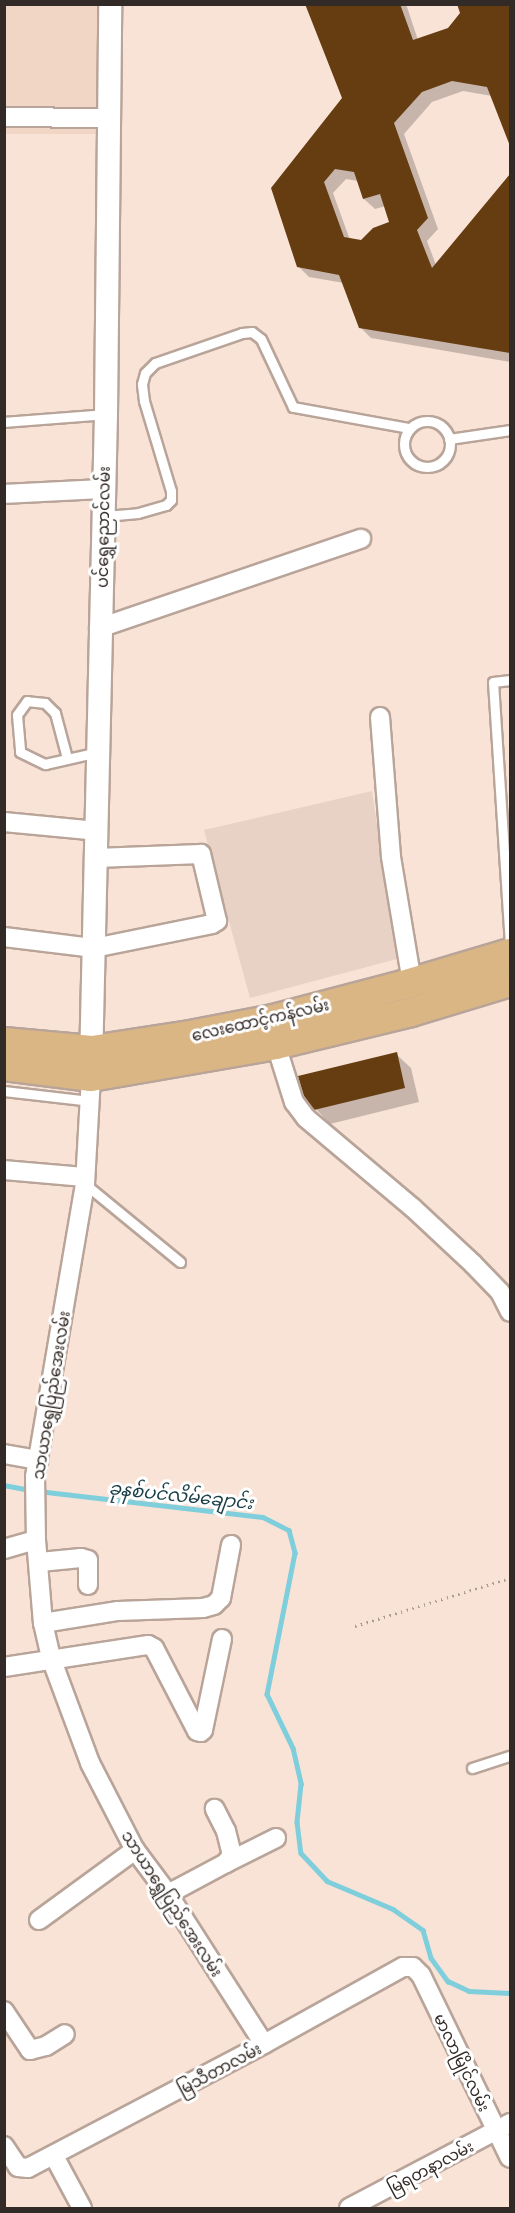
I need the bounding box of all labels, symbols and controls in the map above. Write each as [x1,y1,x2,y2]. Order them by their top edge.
street label: ပင်ရွှေညောင်လမ်း [91,466,113,588]
street label: လေးထောင့်ကန်လမ်း [189,994,331,1044]
street label: သာယာရွှေပြည်အေးလမ်း [27,1309,73,1481]
water label: ခုနစ်ပင်လိမ်ချောင်း [108,1477,254,1513]
street label: သာယာရွှေပြည်အေးလမ်း [118,1826,228,1980]
street label: မာလာမြိုင်လမ်း [431,2010,495,2114]
street label: မြသီတာလမ်း [174,2038,264,2098]
street label: မြရတနာလမ်း [384,2135,476,2197]

